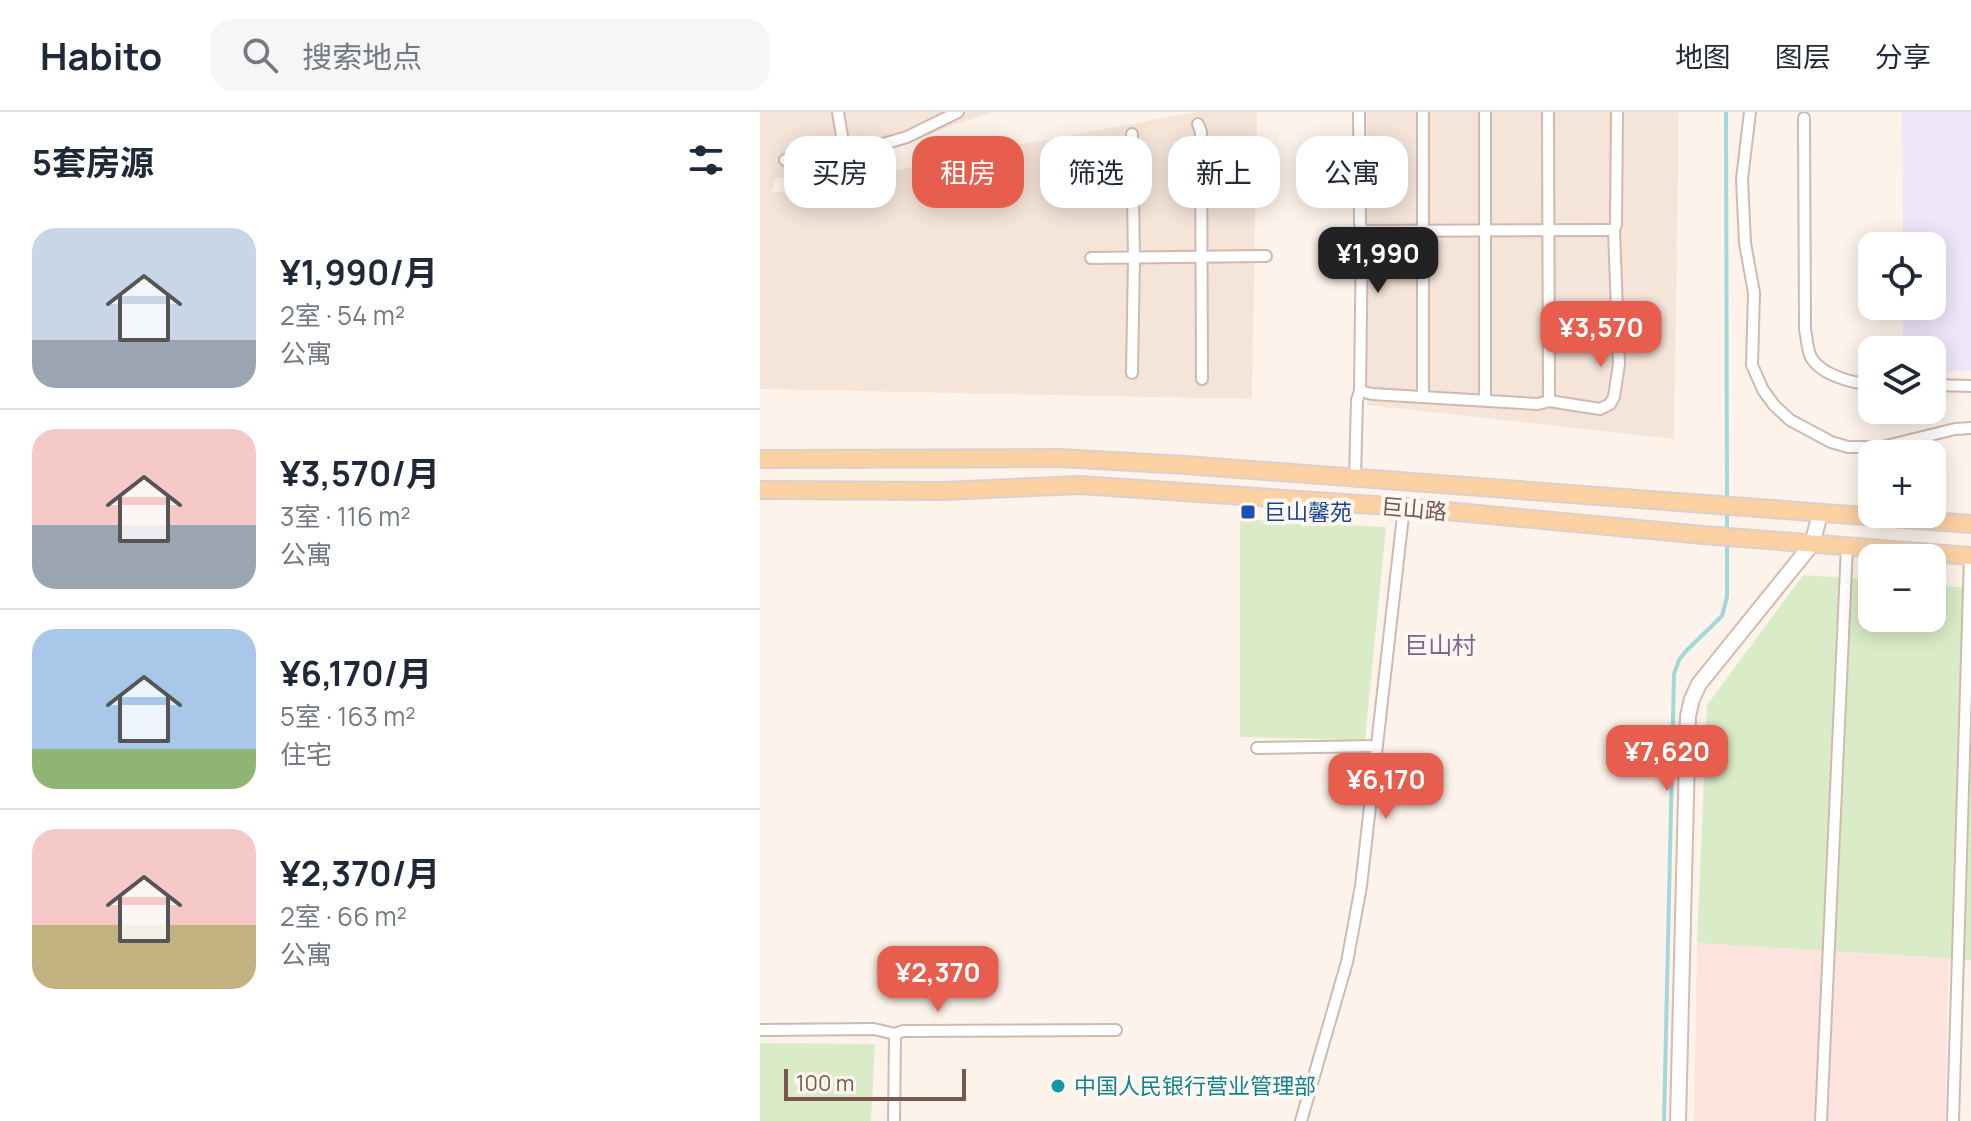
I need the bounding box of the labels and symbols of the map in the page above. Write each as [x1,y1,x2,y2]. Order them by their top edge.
pin: ¥1,990 [1313,227,1443,295]
pin: ¥3,570 [1536,301,1666,369]
street label: 巨山路 [1380,491,1448,527]
place label: 巨山馨苑 [1264,497,1352,527]
marker: 巨山馨苑 [1239,503,1257,521]
district label: 巨山村 [1404,628,1476,661]
pin: ¥7,620 [1602,725,1732,793]
pin: ¥6,170 [1321,753,1451,821]
pin: ¥2,370 [873,946,1003,1014]
scale bar [784,1065,966,1101]
place label: 中国人民银行营业管理部 [1074,1071,1316,1101]
marker: 中国人民银行营业管理部 [1049,1077,1067,1095]

